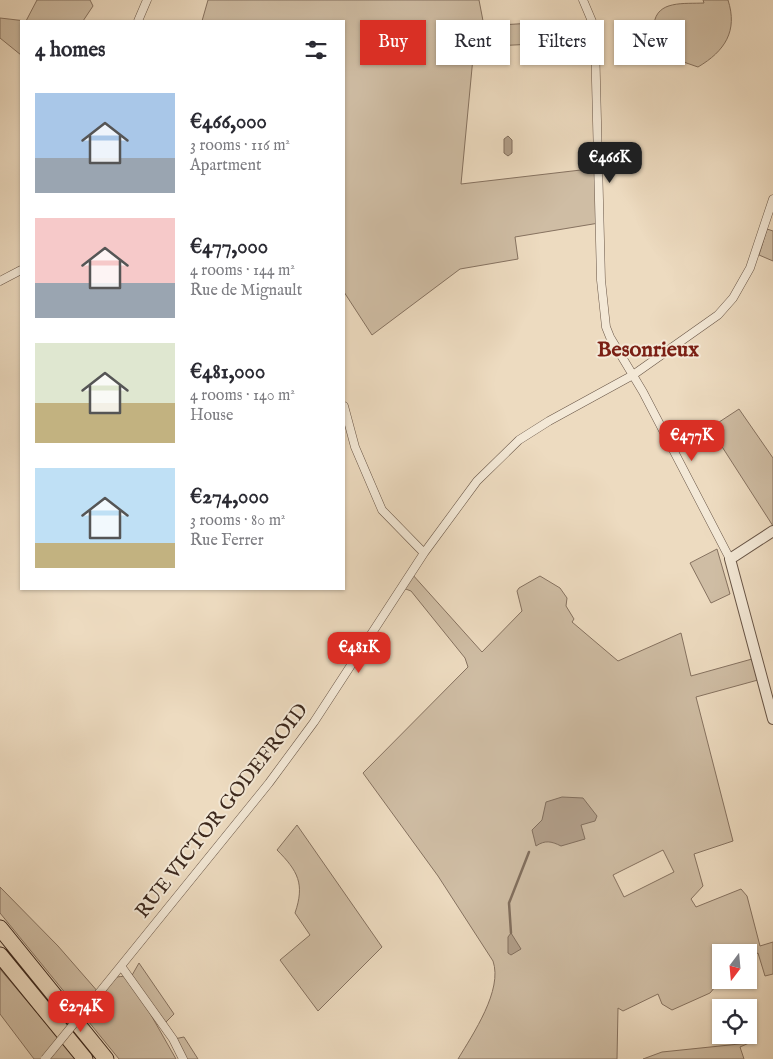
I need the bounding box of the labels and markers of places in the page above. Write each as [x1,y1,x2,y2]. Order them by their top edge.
pin: €466K [575,142,645,184]
pin: €477K [657,420,727,462]
pin: €481K [324,632,394,674]
pin: €274K [46,990,116,1033]

